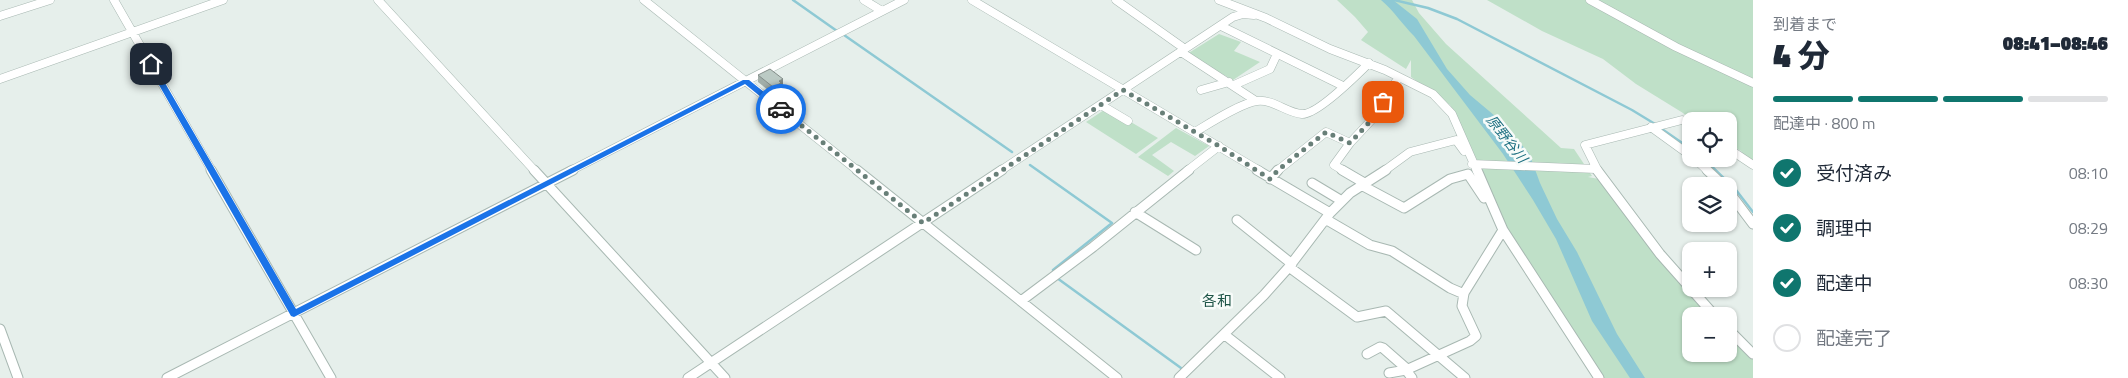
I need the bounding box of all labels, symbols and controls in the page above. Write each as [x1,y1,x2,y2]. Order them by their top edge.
text: 到着まで [1773,12,1837,36]
text: 08:41–08:46 [2003,28,2108,57]
text: 4 分 [1773,31,1829,79]
pin [130,43,172,85]
icon: home [137,50,165,78]
pin [1362,81,1404,123]
courier [756,84,806,134]
icon: bag [1369,88,1397,116]
icon: car [767,95,795,123]
water label: 原野谷川 [1482,110,1534,169]
text: 配達中 · 800 m [1773,111,1875,135]
map controls [1682,112,1737,362]
button: locate [1682,112,1737,167]
text: 受付済み [1816,158,1892,187]
icon: check [1773,159,1801,187]
text: 08:10 [2069,161,2108,185]
button: layers [1682,177,1737,232]
text: 調理中 [1816,213,1873,242]
icon: check [1773,214,1801,242]
text: 08:29 [2069,216,2108,240]
button: + [1682,242,1737,297]
text: 配達中 [1816,268,1873,297]
icon: check [1773,269,1801,297]
text: 08:30 [2069,271,2108,295]
district label: 各和 [1202,289,1232,312]
button: − [1682,307,1737,362]
text: 配達完了 [1816,323,1892,352]

